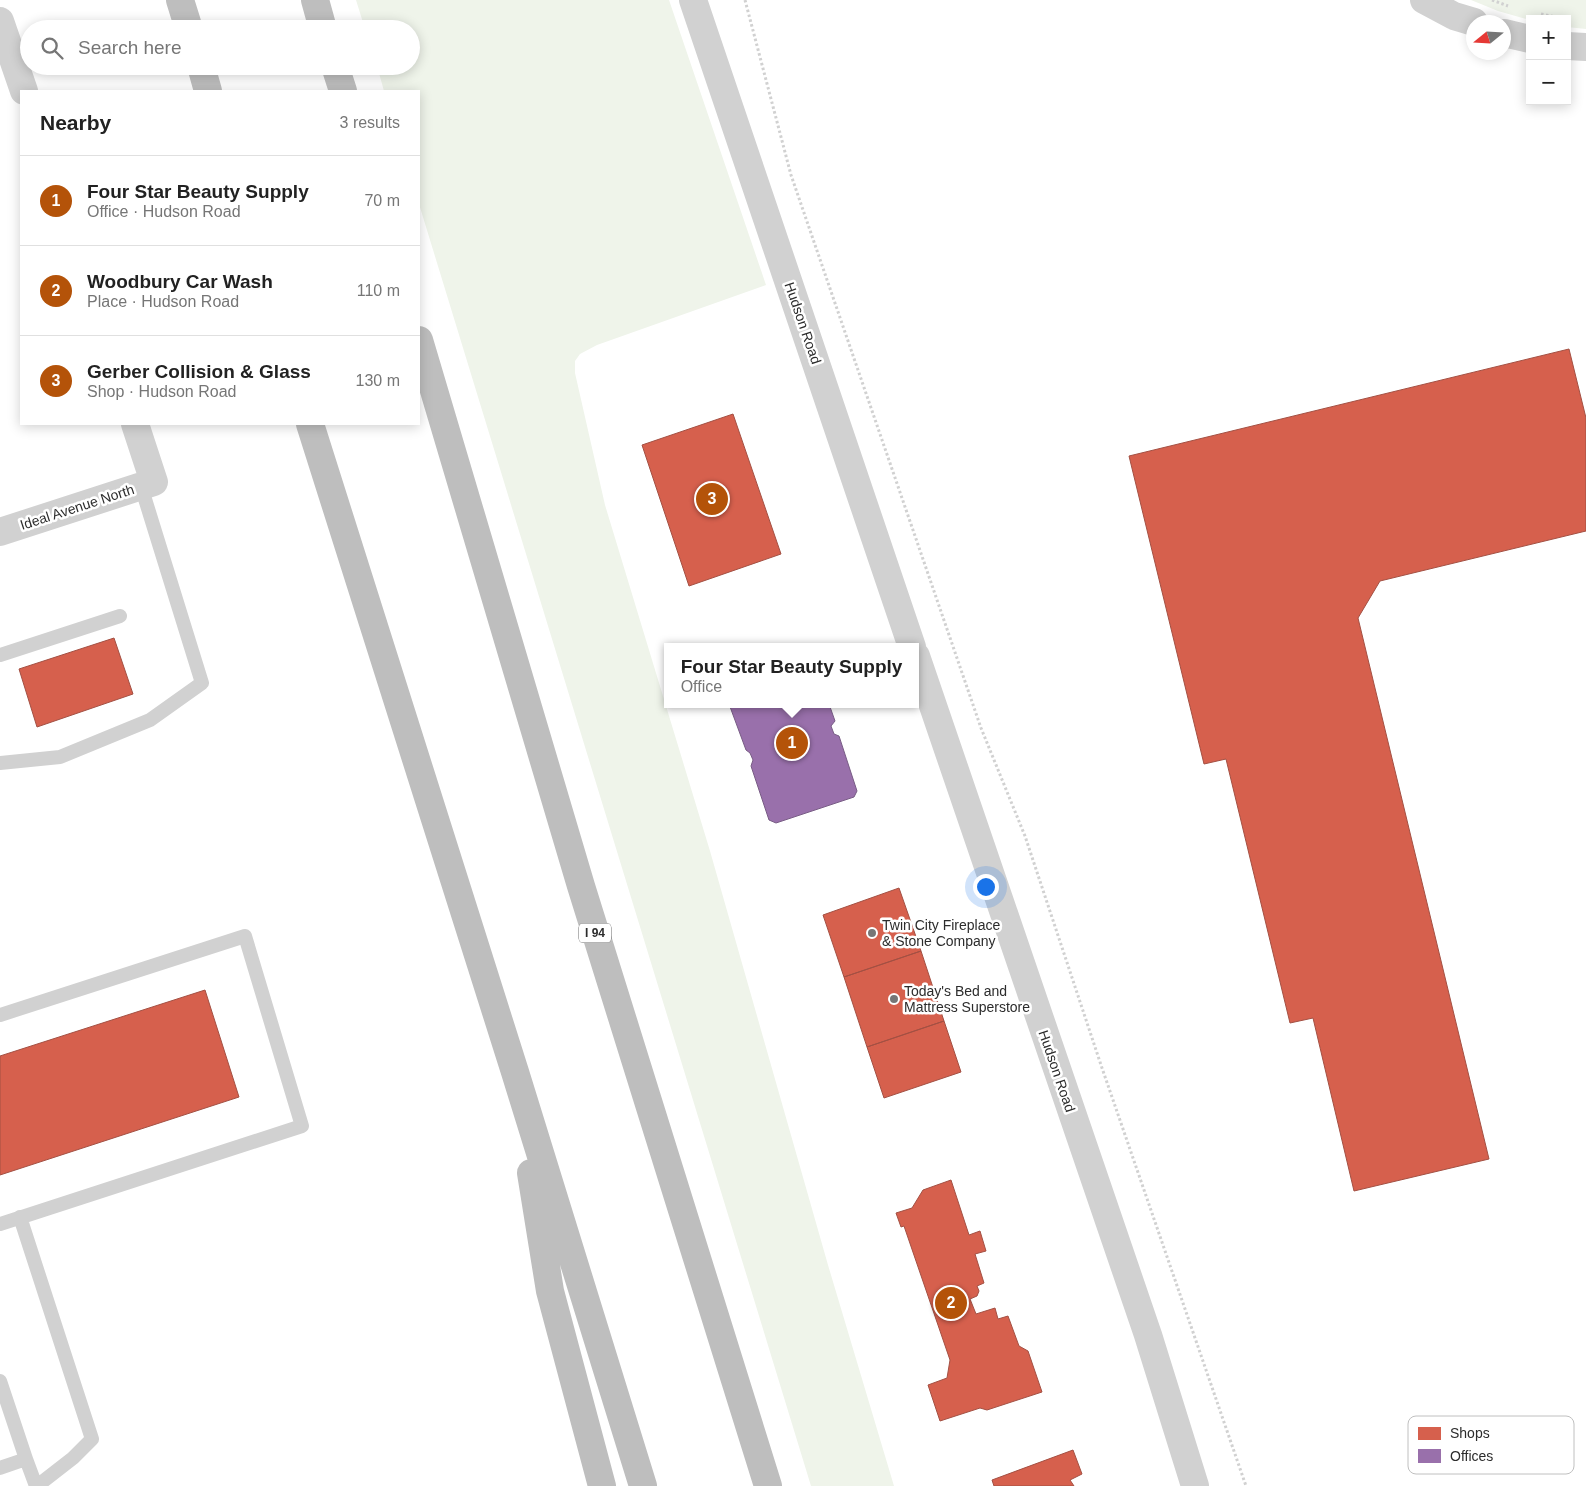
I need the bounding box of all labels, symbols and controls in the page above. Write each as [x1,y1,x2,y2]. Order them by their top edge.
north arrow [1466,15,1511,60]
map controls [1526,15,1571,105]
button: + [1526,15,1571,60]
search box [20,20,420,75]
icon: search [38,34,66,62]
text: Search here [78,37,182,58]
button: − [1526,60,1571,105]
text: Nearby [40,111,111,134]
text: 3 results [340,114,400,131]
text: Four Star Beauty Supply [87,181,309,202]
text: 1 [52,192,60,209]
text: 70 m [364,192,400,209]
text: Office · Hudson Road [87,203,241,220]
text: Woodbury Car Wash [87,271,273,292]
street label: Hudson Road [781,280,825,366]
text: 2 [52,282,60,299]
text: 110 m [357,282,400,299]
text: Place · Hudson Road [87,293,239,310]
text: Gerber Collision & Glass [87,361,311,382]
text: 3 [52,372,60,389]
text: 130 m [356,372,400,389]
text: Shop · Hudson Road [87,383,236,400]
pin: 3 [696,480,728,518]
street label: Ideal Avenue North [18,481,136,533]
popup [664,643,919,708]
text: Four Star Beauty Supply [681,656,902,677]
text: Office [681,678,722,695]
pin: 1 [776,724,808,762]
your location [973,874,999,900]
place label: Twin City Fireplace & Stone Company [882,917,1000,949]
road number: I 94 [579,924,611,942]
marker: Twin City Fireplace & Stone Company [866,927,878,939]
place label: Today's Bed and Mattress Superstore [904,983,1030,1015]
marker: Today's Bed and Mattress Superstore [888,993,900,1005]
street label: Hudson Road [1035,1028,1079,1114]
pin: 2 [935,1284,967,1322]
legend [1408,1416,1574,1474]
text: Shops [1450,1425,1490,1441]
text: Offices [1450,1448,1493,1464]

